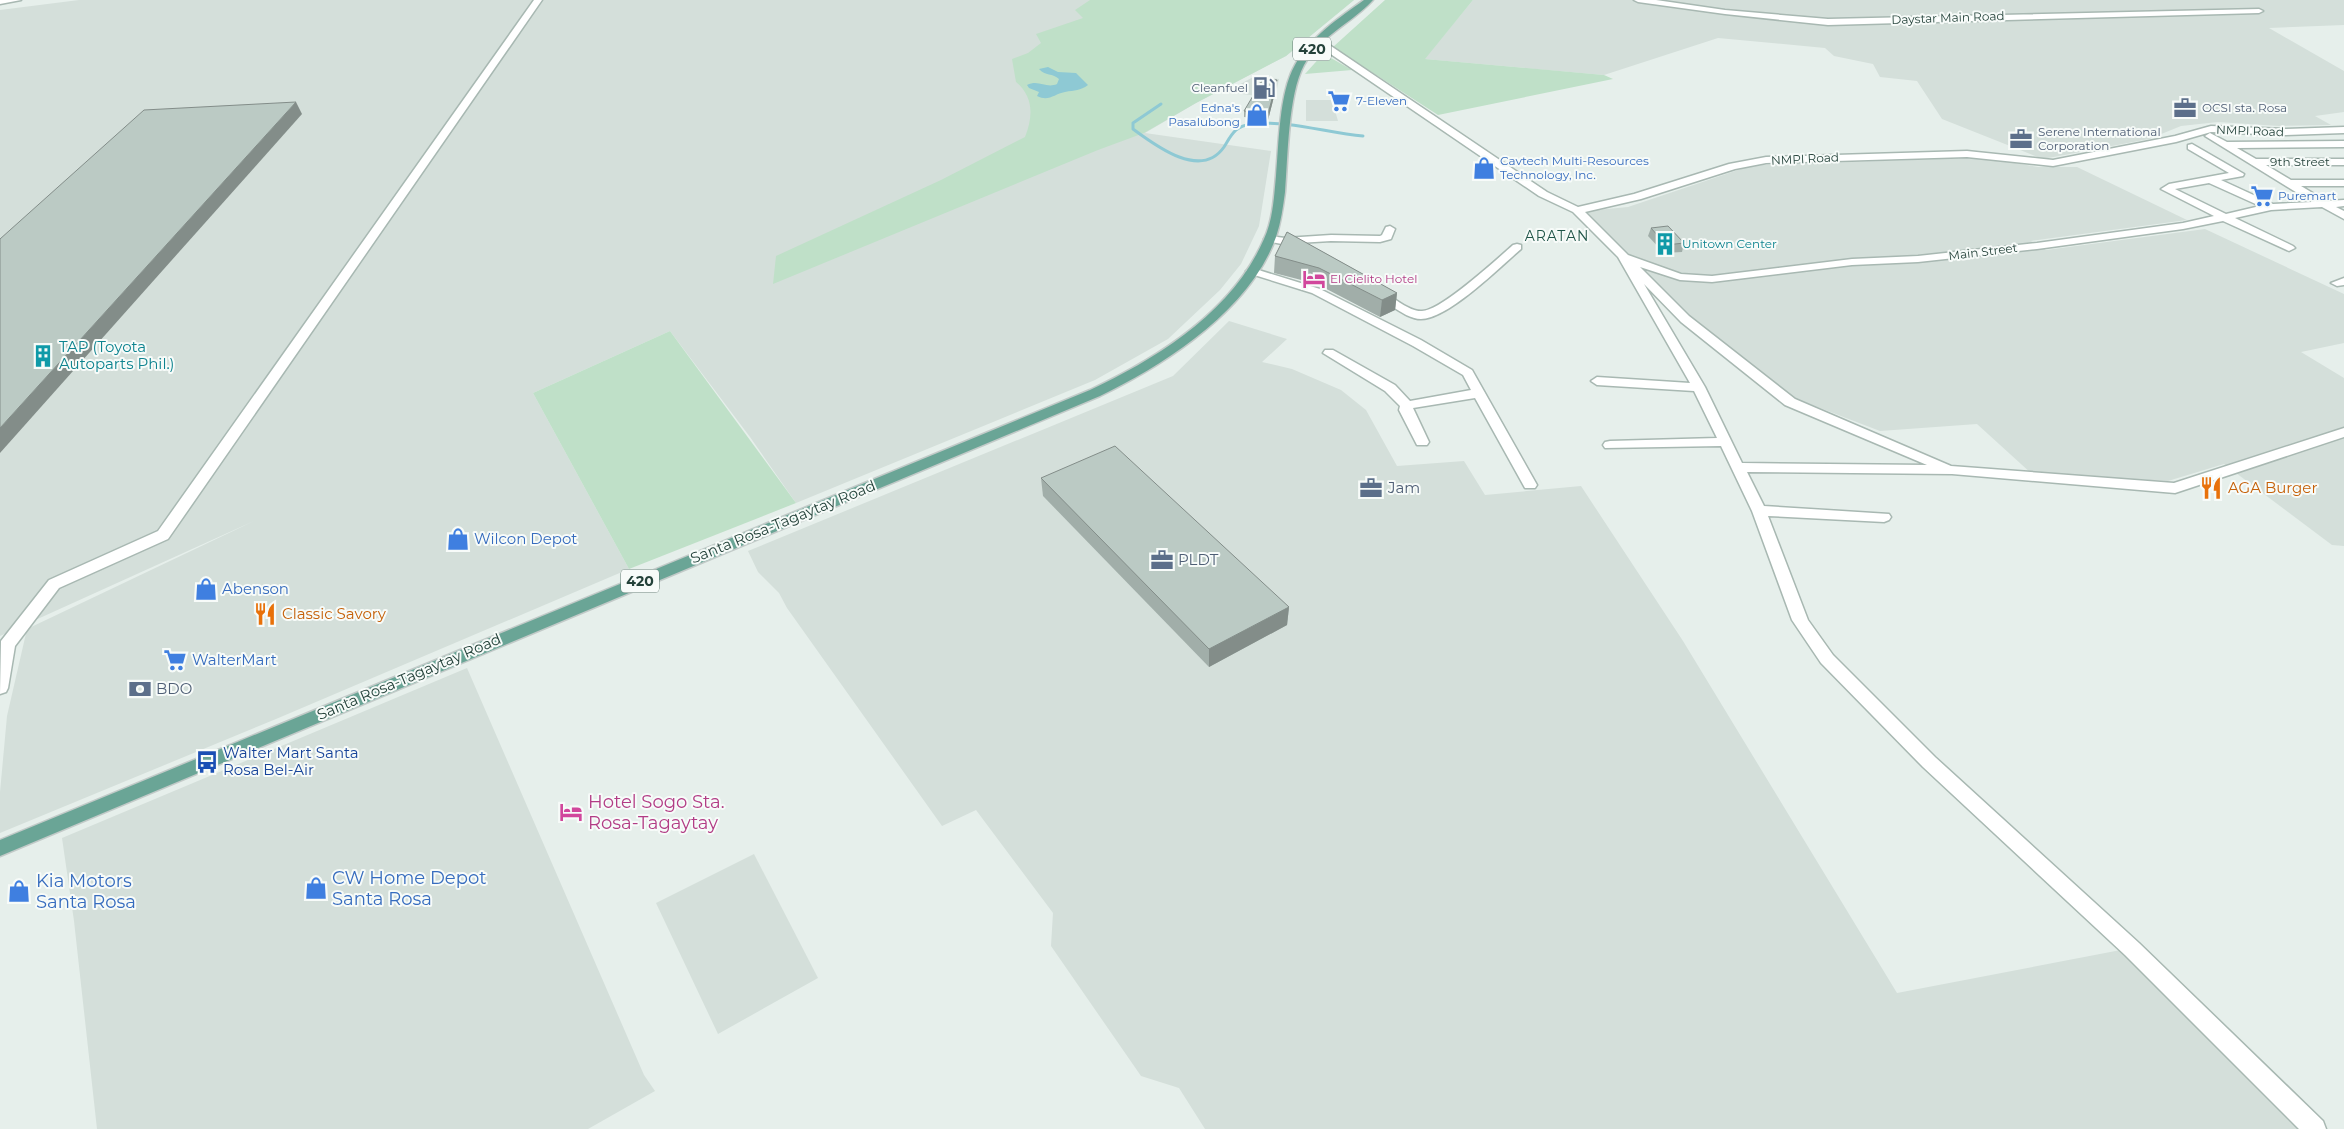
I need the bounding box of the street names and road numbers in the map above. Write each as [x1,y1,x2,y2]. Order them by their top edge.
street label: Daystar Main Road [1891,8,2005,27]
road number: 420 [1293,38,1331,61]
street label: NMPI Road [2216,122,2284,139]
street label: NMPI Road [1771,149,1839,168]
street label: 9th Street [2270,154,2330,169]
street label: Main Street [1948,240,2018,263]
street label: Santa Rosa-Tagaytay Road [687,476,878,567]
road number: 420 [621,570,659,592]
street label: Santa Rosa-Tagaytay Road [314,629,504,724]

